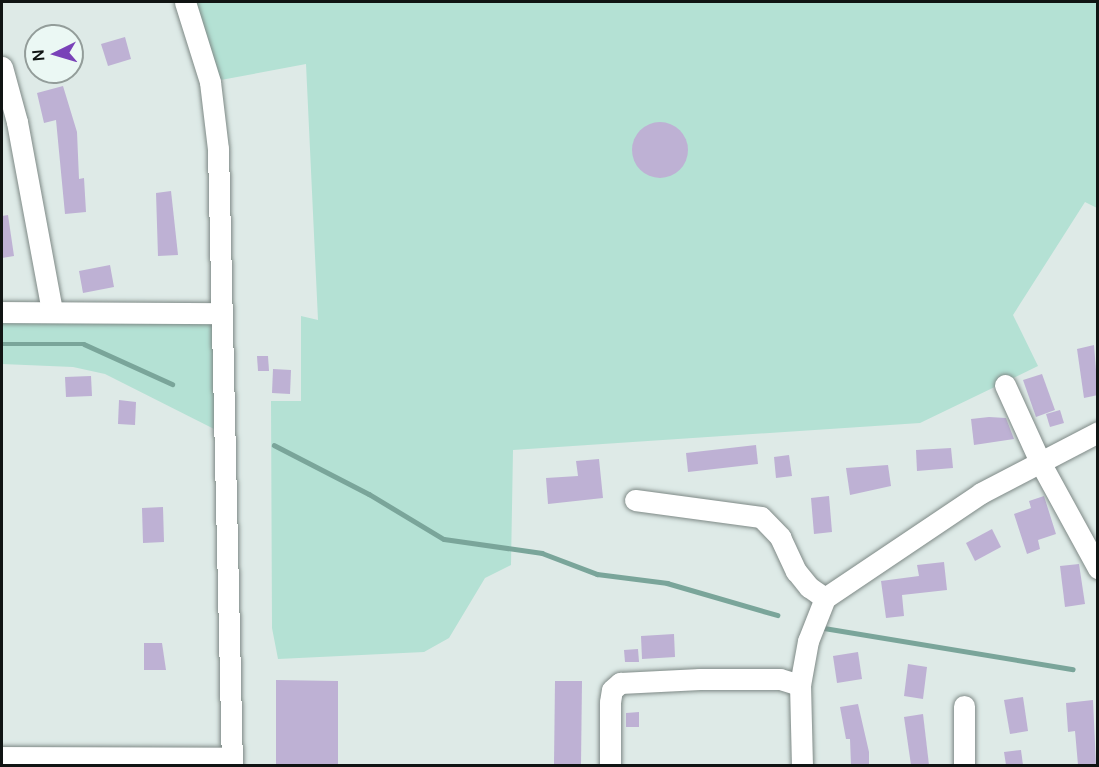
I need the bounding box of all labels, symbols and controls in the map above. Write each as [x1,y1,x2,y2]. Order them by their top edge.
north arrow [24,24,84,84]
text: N [27,49,50,62]

